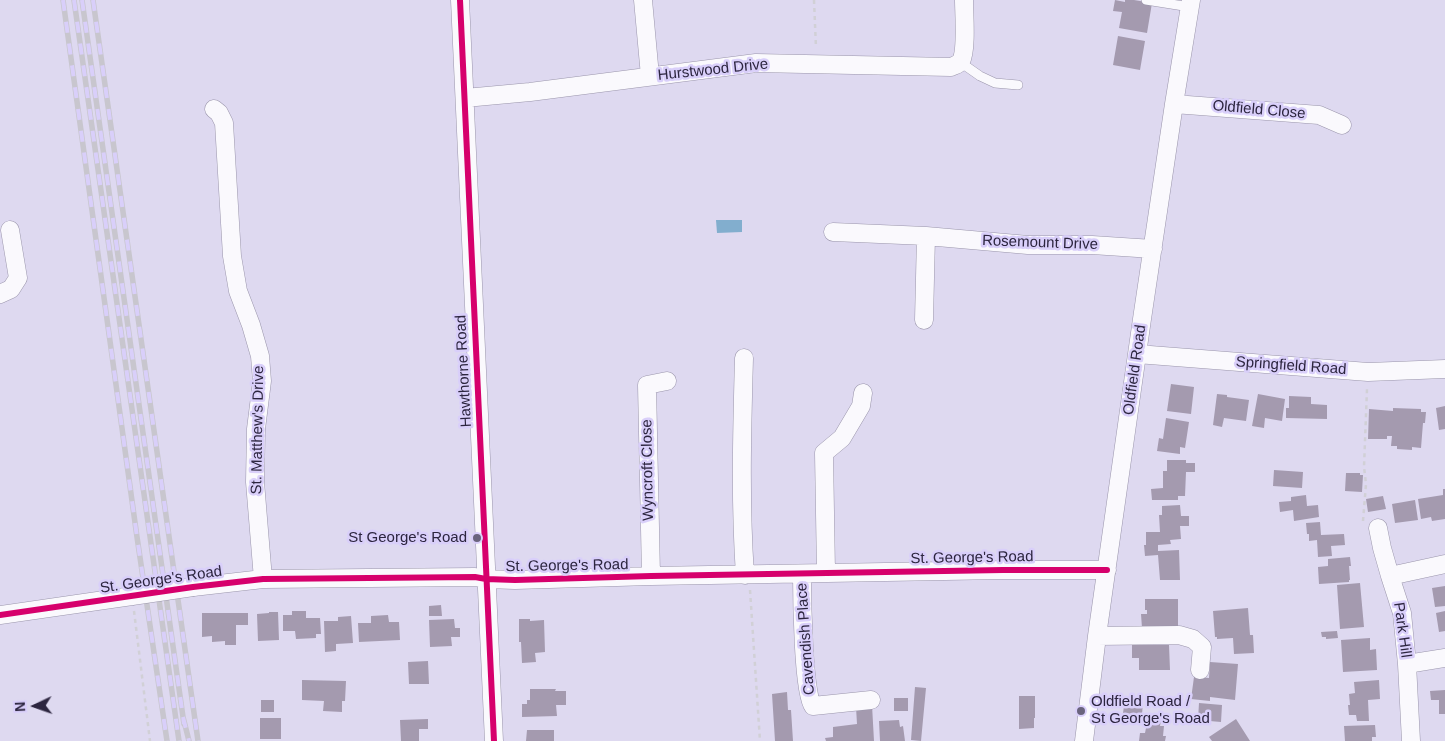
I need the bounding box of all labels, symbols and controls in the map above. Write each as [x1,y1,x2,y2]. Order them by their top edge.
street label: Hurstwood Drive [657,55,769,85]
street label: Oldfield Close [1212,97,1306,123]
street label: Rosemount Drive [982,232,1098,254]
street label: Hawthorne Road [452,314,476,428]
street label: Oldfield Road [1120,324,1150,416]
street label: Springfield Road [1235,353,1347,379]
street label: St. Matthew's Drive [248,365,268,495]
street label: Wyncroft Close [638,419,658,521]
place label: St George's Road [348,529,467,547]
marker: St George's Road [471,532,483,544]
street label: St. George's Road [910,548,1034,568]
street label: St. George's Road [505,556,629,576]
street label: St. George's Road [99,563,223,597]
street label: Cavendish Place [793,582,819,696]
street label: Park Hill [1389,601,1415,659]
north arrow [10,681,60,731]
place label: Oldfield Road / St George's Road [1091,693,1210,728]
text: N [12,701,28,712]
marker: Oldfield Road / St George's Road [1075,705,1087,717]

